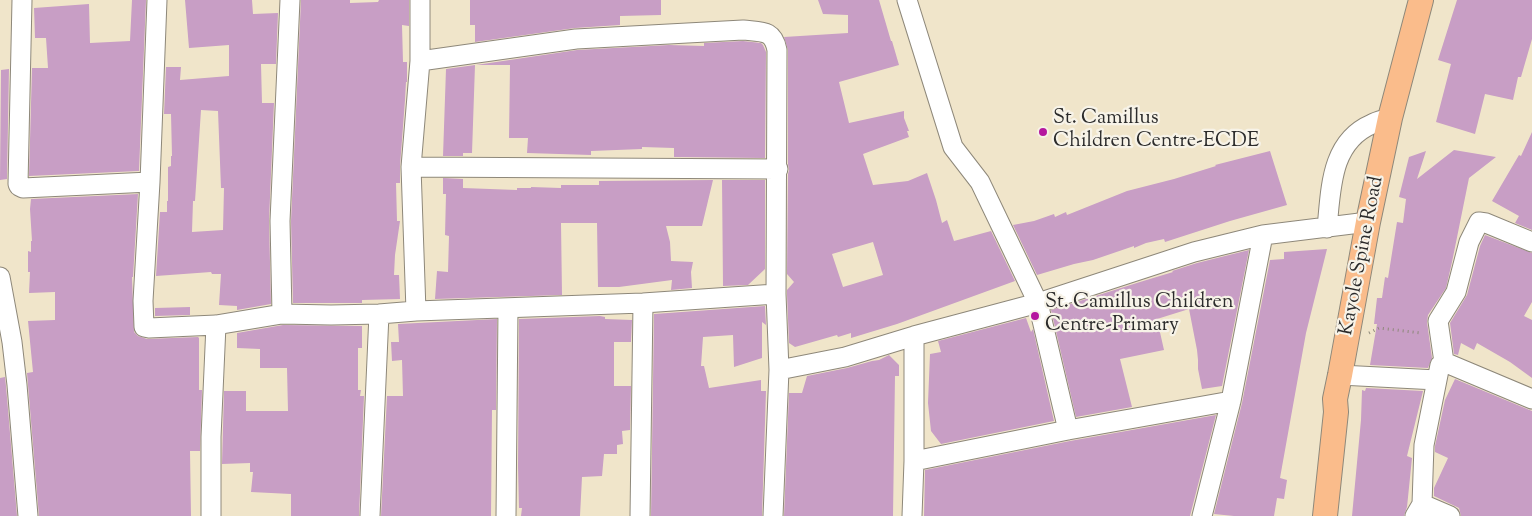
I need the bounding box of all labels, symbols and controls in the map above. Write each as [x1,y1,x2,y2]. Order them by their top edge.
place label: St. Camillus Children Centre-ECDE [1053,108,1259,155]
marker: St. Camillus Children Centre-ECDE [1037,126,1049,138]
street label: Kayole Spine Road [1336,174,1390,338]
place label: St. Camillus Children Centre-Primary [1045,292,1234,339]
marker: St. Camillus Children Centre-Primary [1029,310,1041,322]

